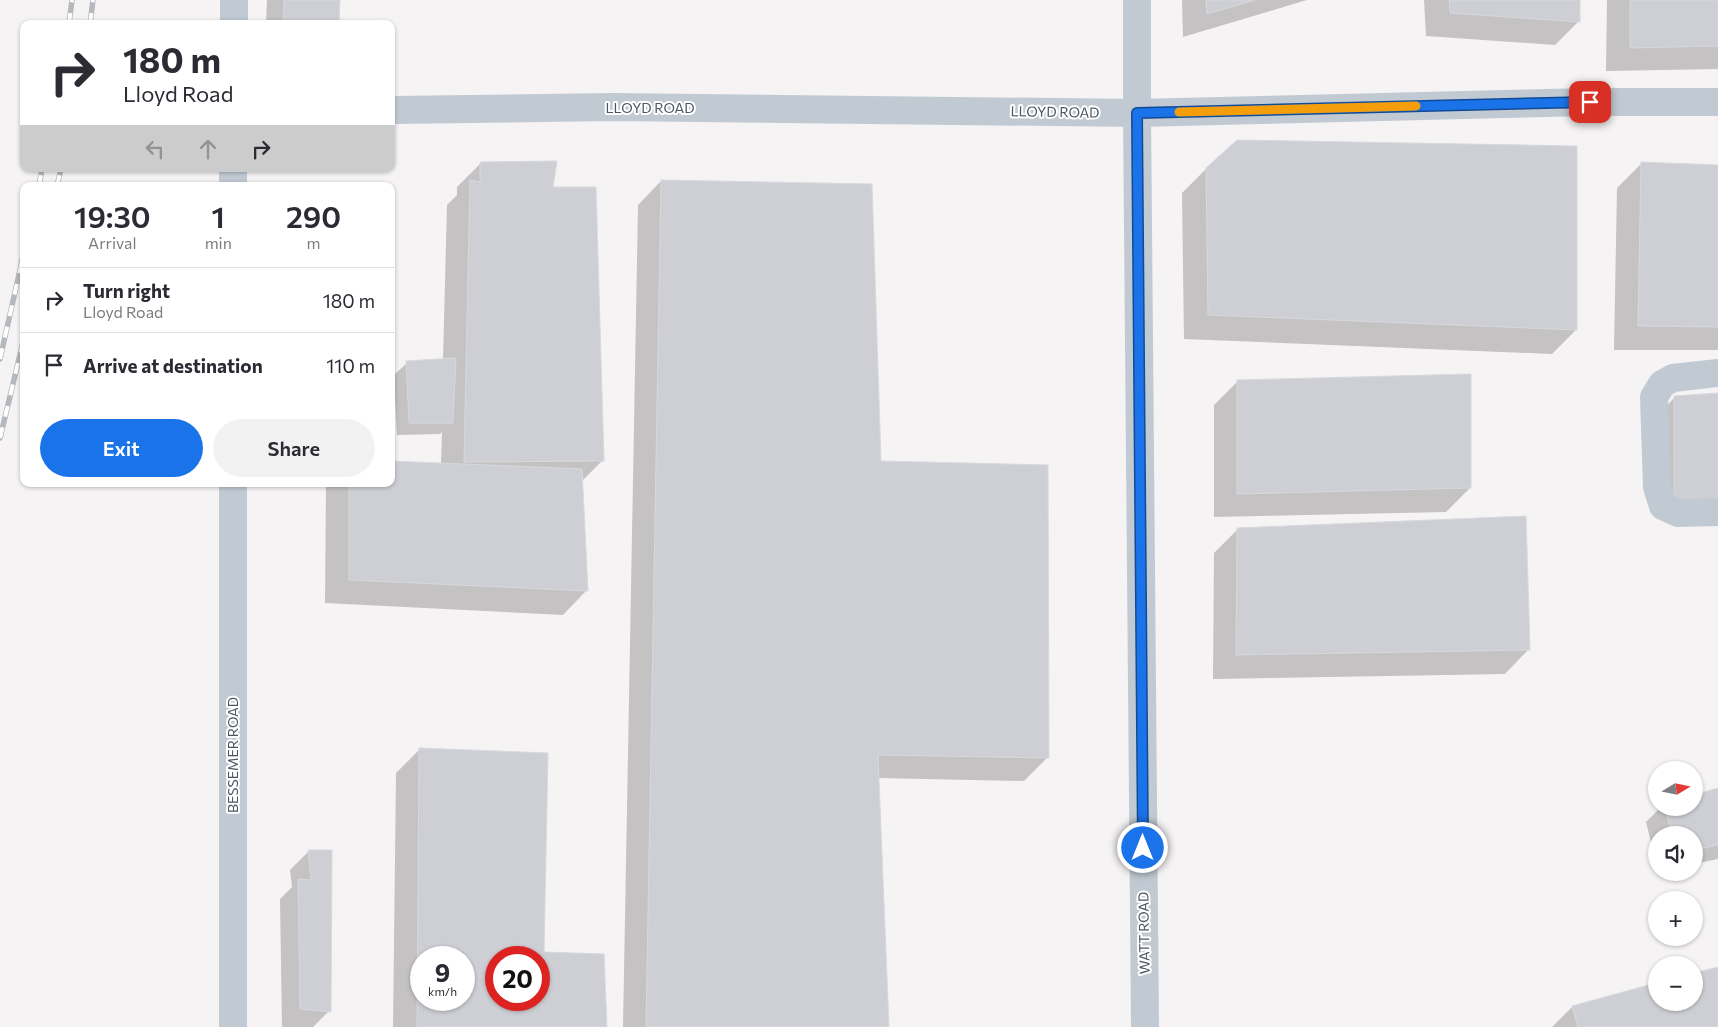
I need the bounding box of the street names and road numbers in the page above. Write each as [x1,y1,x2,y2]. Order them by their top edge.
street label: LLOYD ROAD [606,99,694,116]
street label: LLOYD ROAD [1010,102,1100,121]
street label: BESSEMER ROAD [224,697,241,813]
street label: WATT ROAD [1134,892,1153,974]

